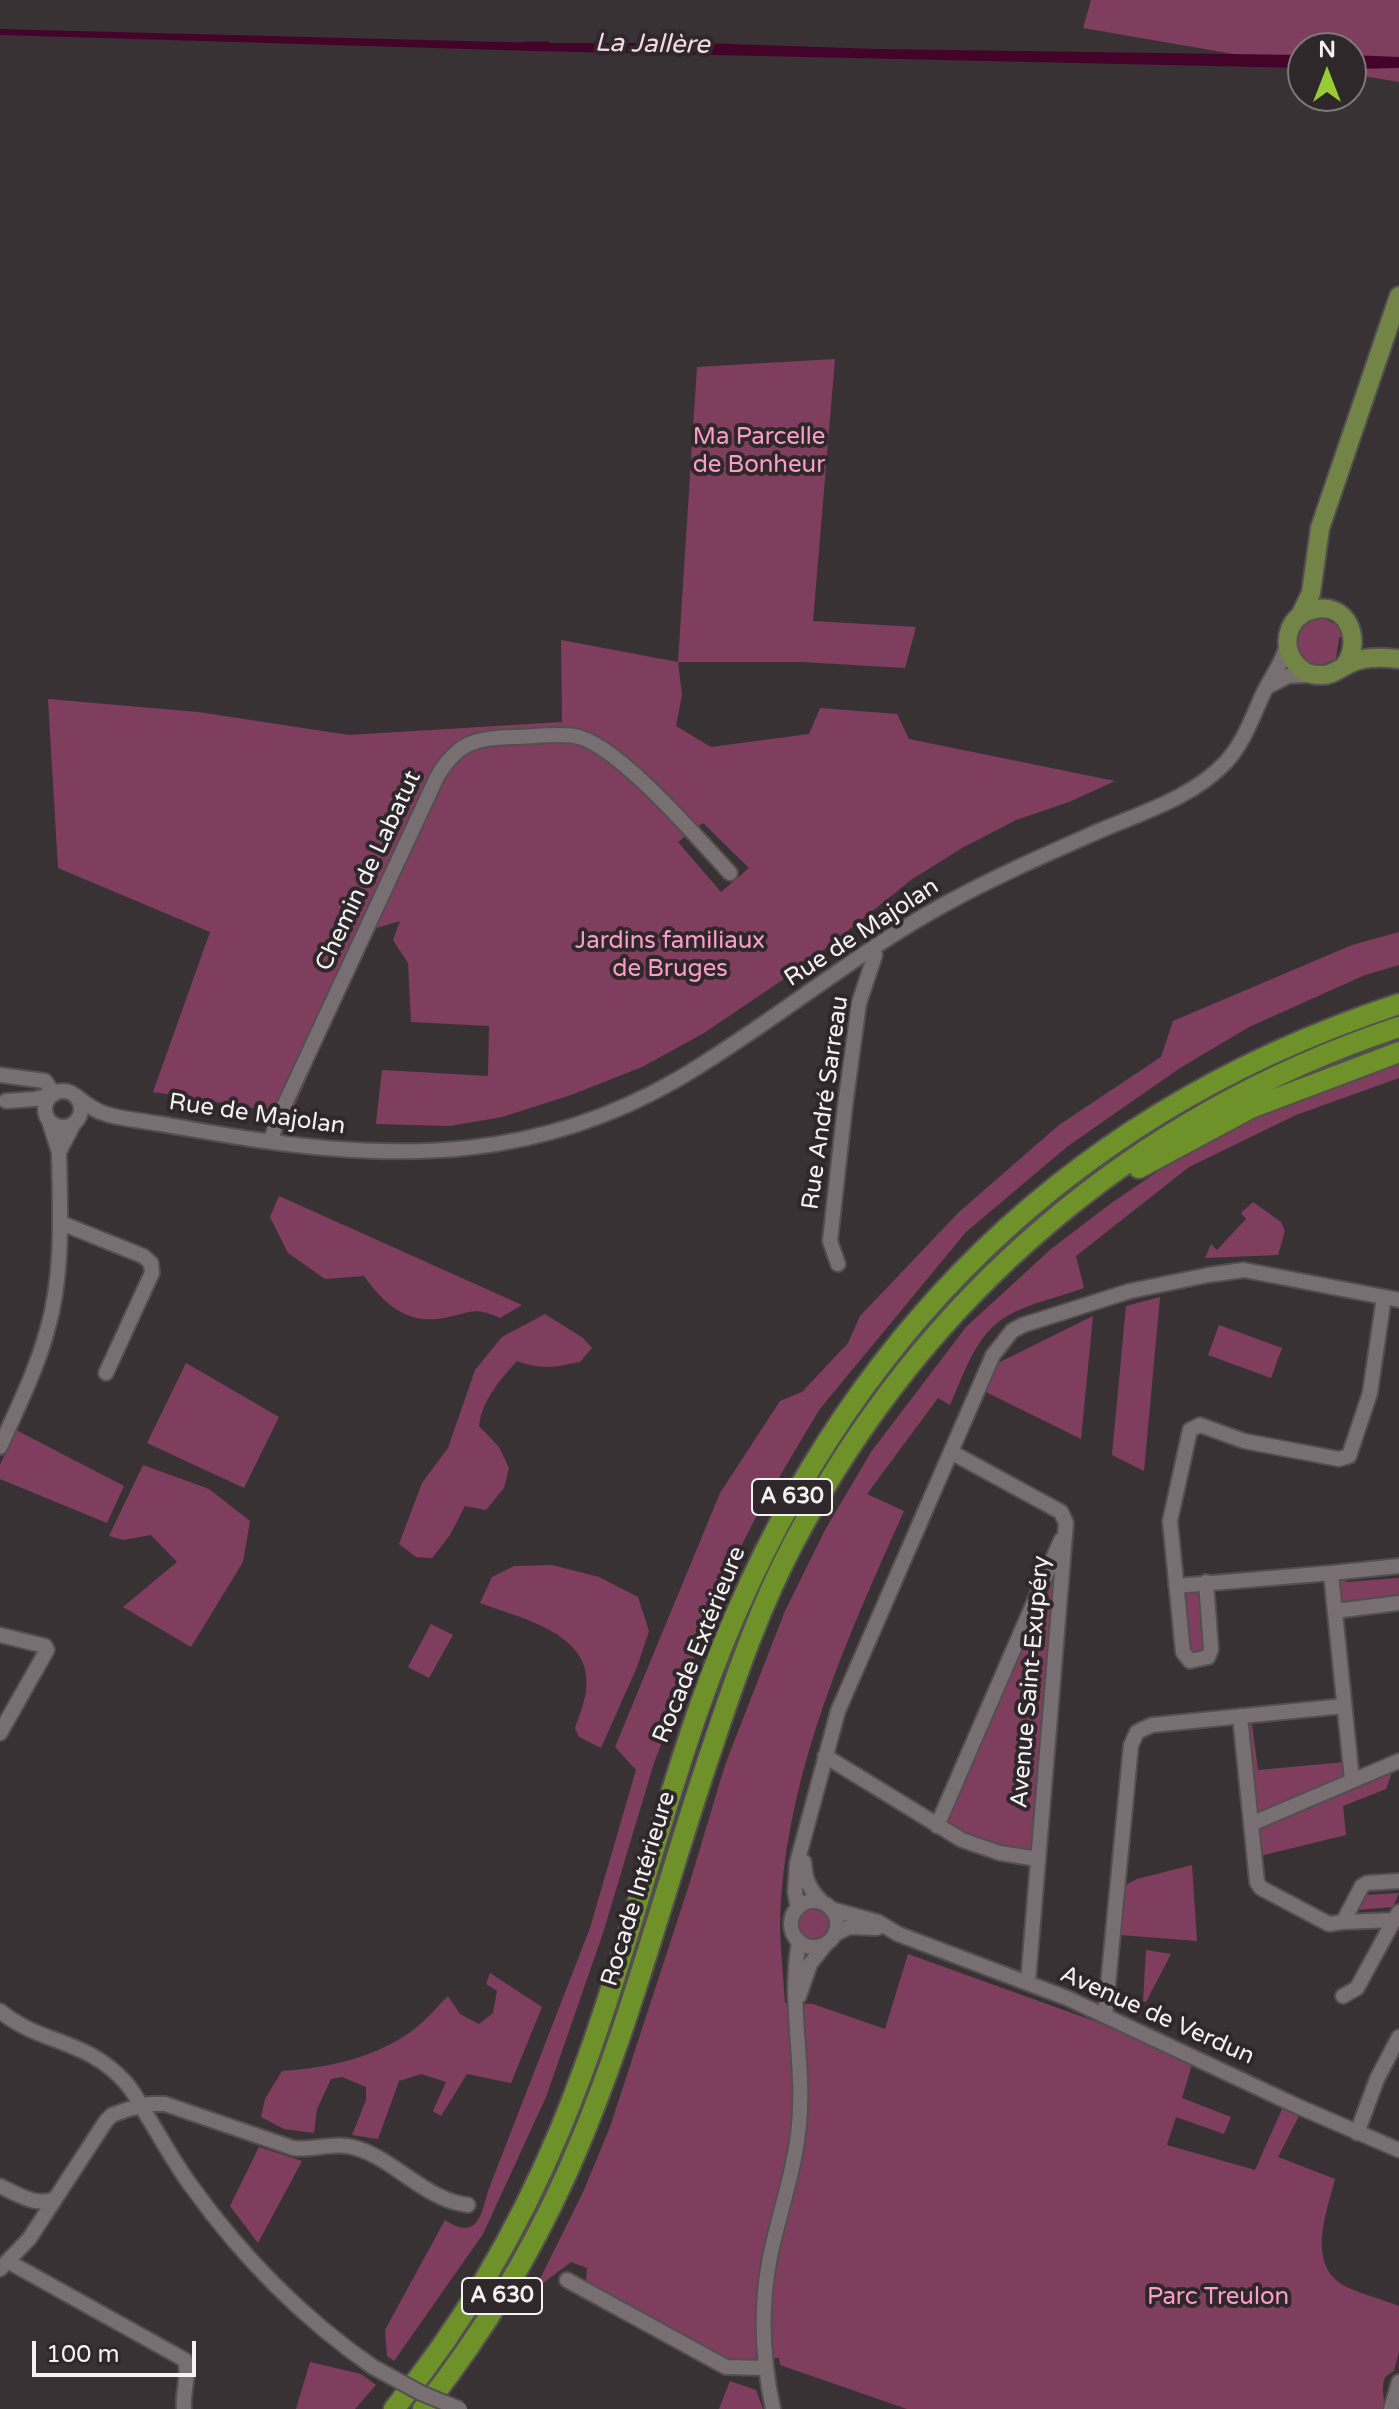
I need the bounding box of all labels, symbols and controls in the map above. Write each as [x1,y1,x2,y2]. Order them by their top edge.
water label: La Jallère [594,28,710,62]
north arrow [1287,32,1367,112]
text: N [1318,37,1336,63]
park label: Ma Parcelle de Bonheur [693,424,825,480]
street label: Chemin de Labatut [310,766,428,976]
street label: Rue de Majolan [780,872,944,994]
park label: Jardins familiaux de Bruges [575,928,765,984]
street label: Rue André Sarreau [797,994,855,1212]
street label: Rue de Majolan [167,1088,347,1142]
road number: A 630 [752,1479,832,1515]
street label: Rocade Extérieure [647,1542,753,1748]
street label: Avenue Saint-Exupéry [1006,1555,1056,1809]
street label: Rocade Intérieure [596,1788,682,1990]
street label: Avenue de Verdun [1056,1960,1258,2072]
road number: A 630 [462,2278,542,2314]
park label: Parc Treulon [1147,2284,1289,2312]
scale bar [36,2325,200,2375]
text: 100 m [46,2340,120,2369]

